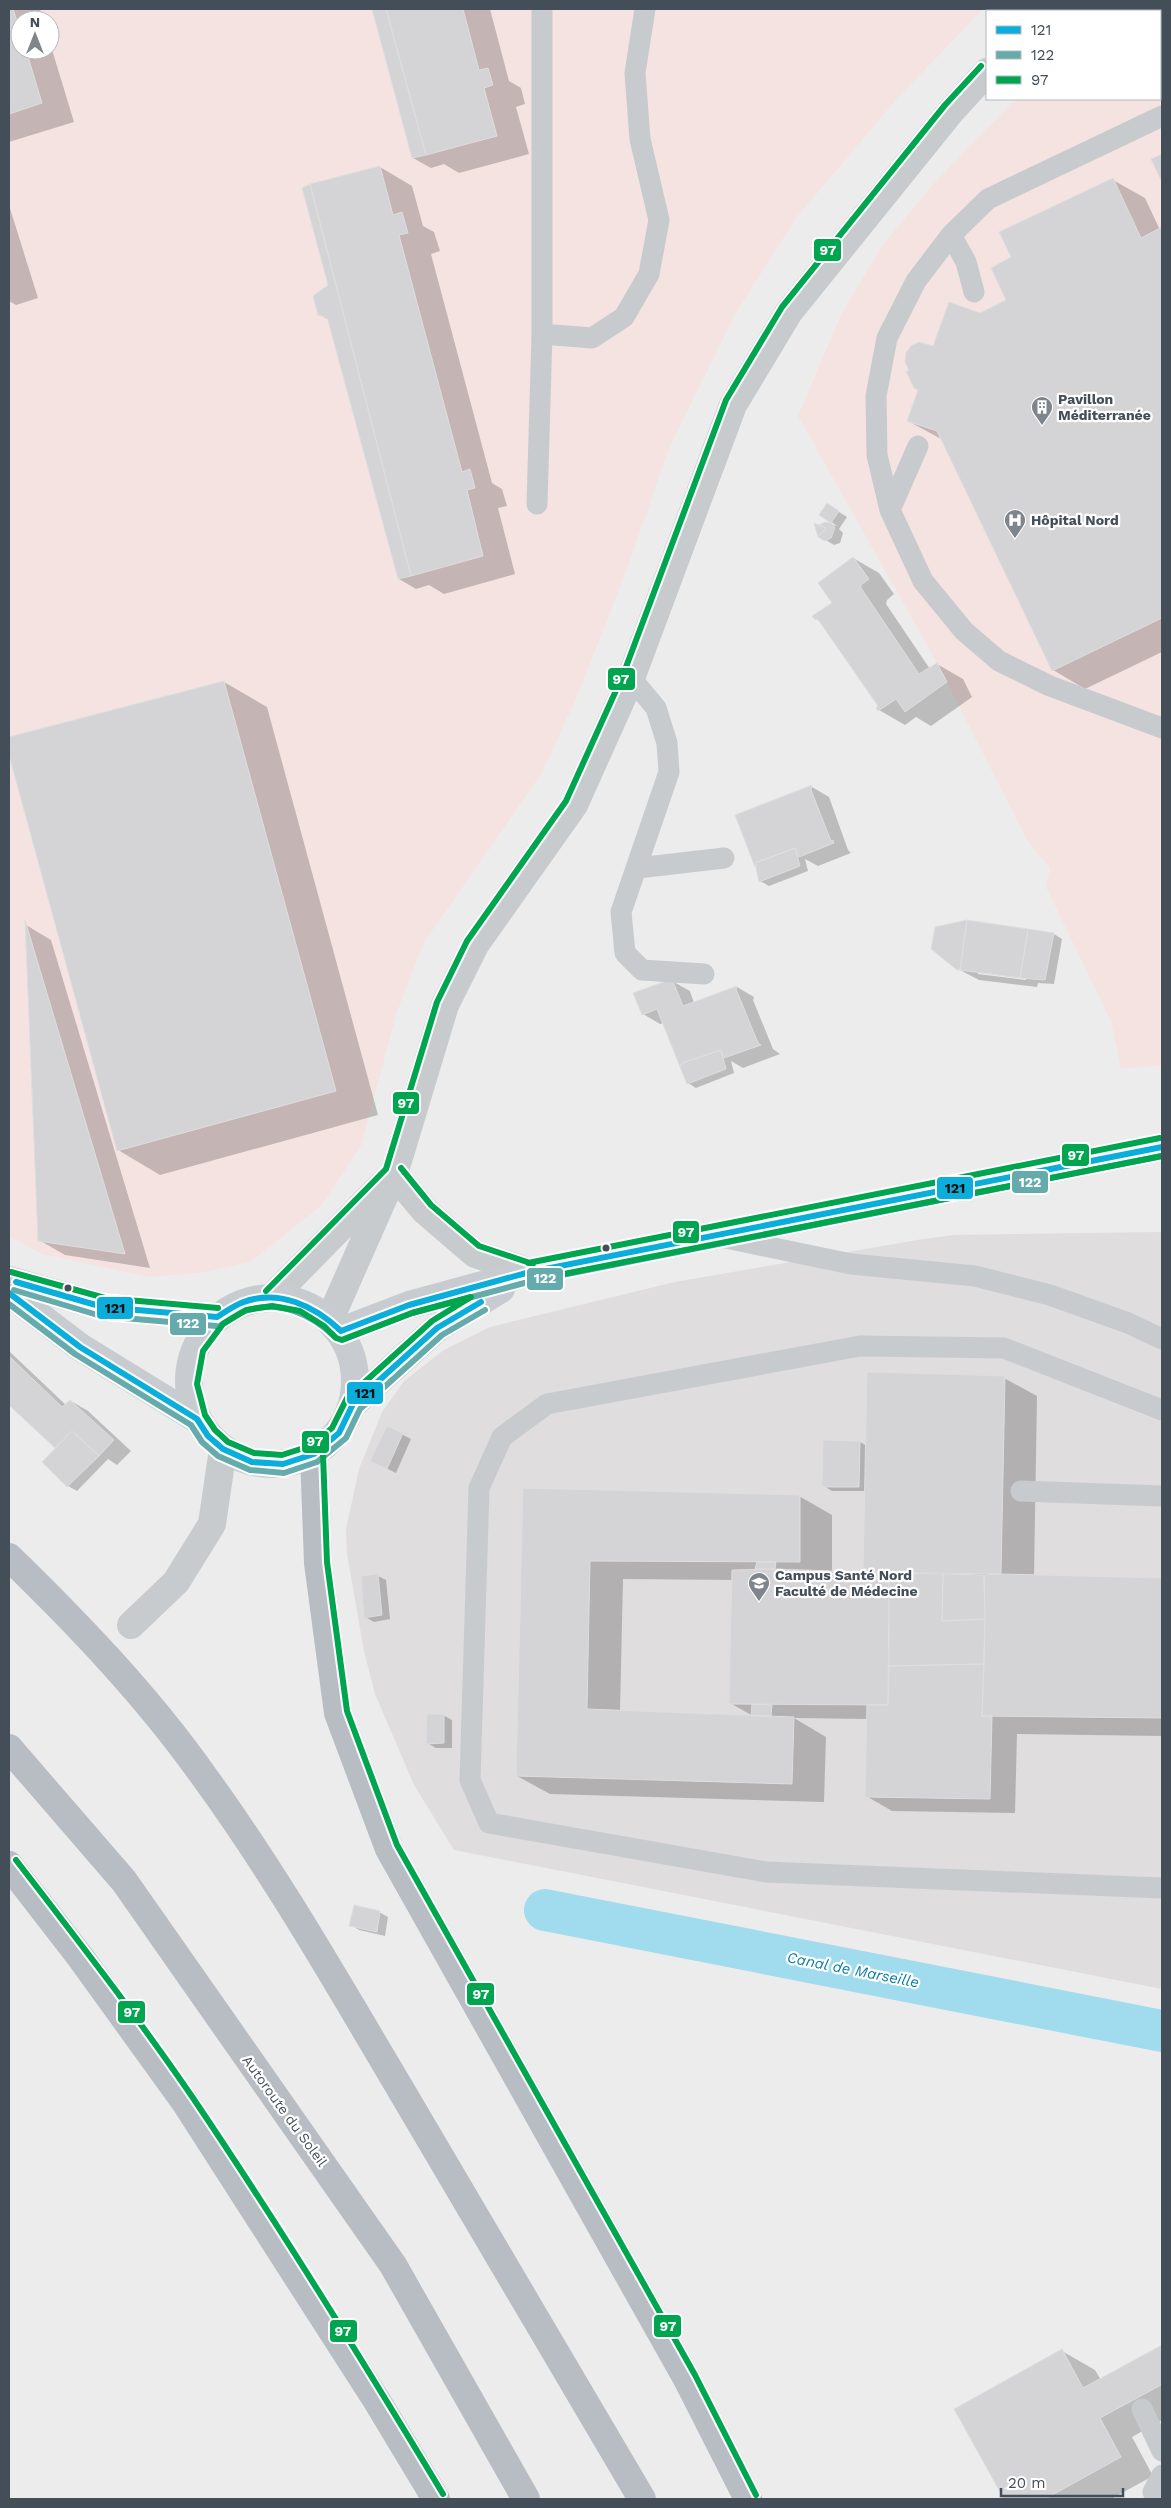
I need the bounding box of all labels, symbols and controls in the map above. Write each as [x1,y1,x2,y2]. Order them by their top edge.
north arrow [10,10,60,60]
legend [986,10,1161,100]
text: N [30,14,40,30]
text: 121 [1031,21,1051,39]
text: 122 [1031,46,1054,64]
text: 97 [1031,71,1048,89]
line badge: 97 [813,238,842,262]
text: 97 [820,242,837,258]
place label: Pavillon Méditerranée [1058,391,1151,423]
building icon: Pavillon Méditerranée [1030,395,1054,426]
hospital icon: Hôpital Nord [1003,508,1027,539]
place label: Hôpital Nord [1031,512,1119,528]
line badge: 97 [607,667,636,691]
text: 97 [613,671,630,687]
line badge: 97 [392,1091,420,1115]
text: 97 [398,1095,415,1111]
line badge: 97 [1061,1143,1090,1167]
text: 97 [1068,1147,1085,1163]
line badge: 122 [1011,1170,1049,1194]
text: 122 [1019,1174,1041,1190]
line badge: 121 [936,1176,974,1200]
text: 121 [945,1180,965,1196]
line badge: 97 [672,1220,700,1244]
text: 97 [678,1224,695,1240]
unlabelled marker [601,1243,611,1253]
line badge: 122 [526,1267,564,1291]
text: 122 [534,1270,556,1286]
unlabelled marker [63,1283,73,1293]
line badge: 121 [96,1296,134,1320]
text: 121 [105,1300,125,1316]
line badge: 122 [169,1312,207,1336]
text: 122 [177,1315,199,1331]
line badge: 121 [346,1381,384,1405]
text: 121 [355,1385,375,1401]
line badge: 97 [301,1430,330,1454]
text: 97 [307,1433,324,1449]
place label: Campus Santé Nord Faculté de Médecine [775,1567,918,1599]
school or university icon: Campus Santé Nord Faculté de Médecine [747,1571,771,1602]
water label: Canal de Marseille [785,1948,921,1992]
line badge: 97 [466,1982,495,2006]
text: 97 [473,1986,490,2002]
line badge: 97 [117,2000,146,2024]
text: 97 [124,2004,141,2020]
street label: Autoroute du Soleil [239,2052,331,2170]
line badge: 97 [653,2314,682,2338]
text: 97 [660,2318,677,2334]
line badge: 97 [329,2319,358,2343]
text: 97 [335,2323,352,2339]
scale bar [1001,2466,1124,2498]
text: 20 m [1008,2474,1046,2492]

